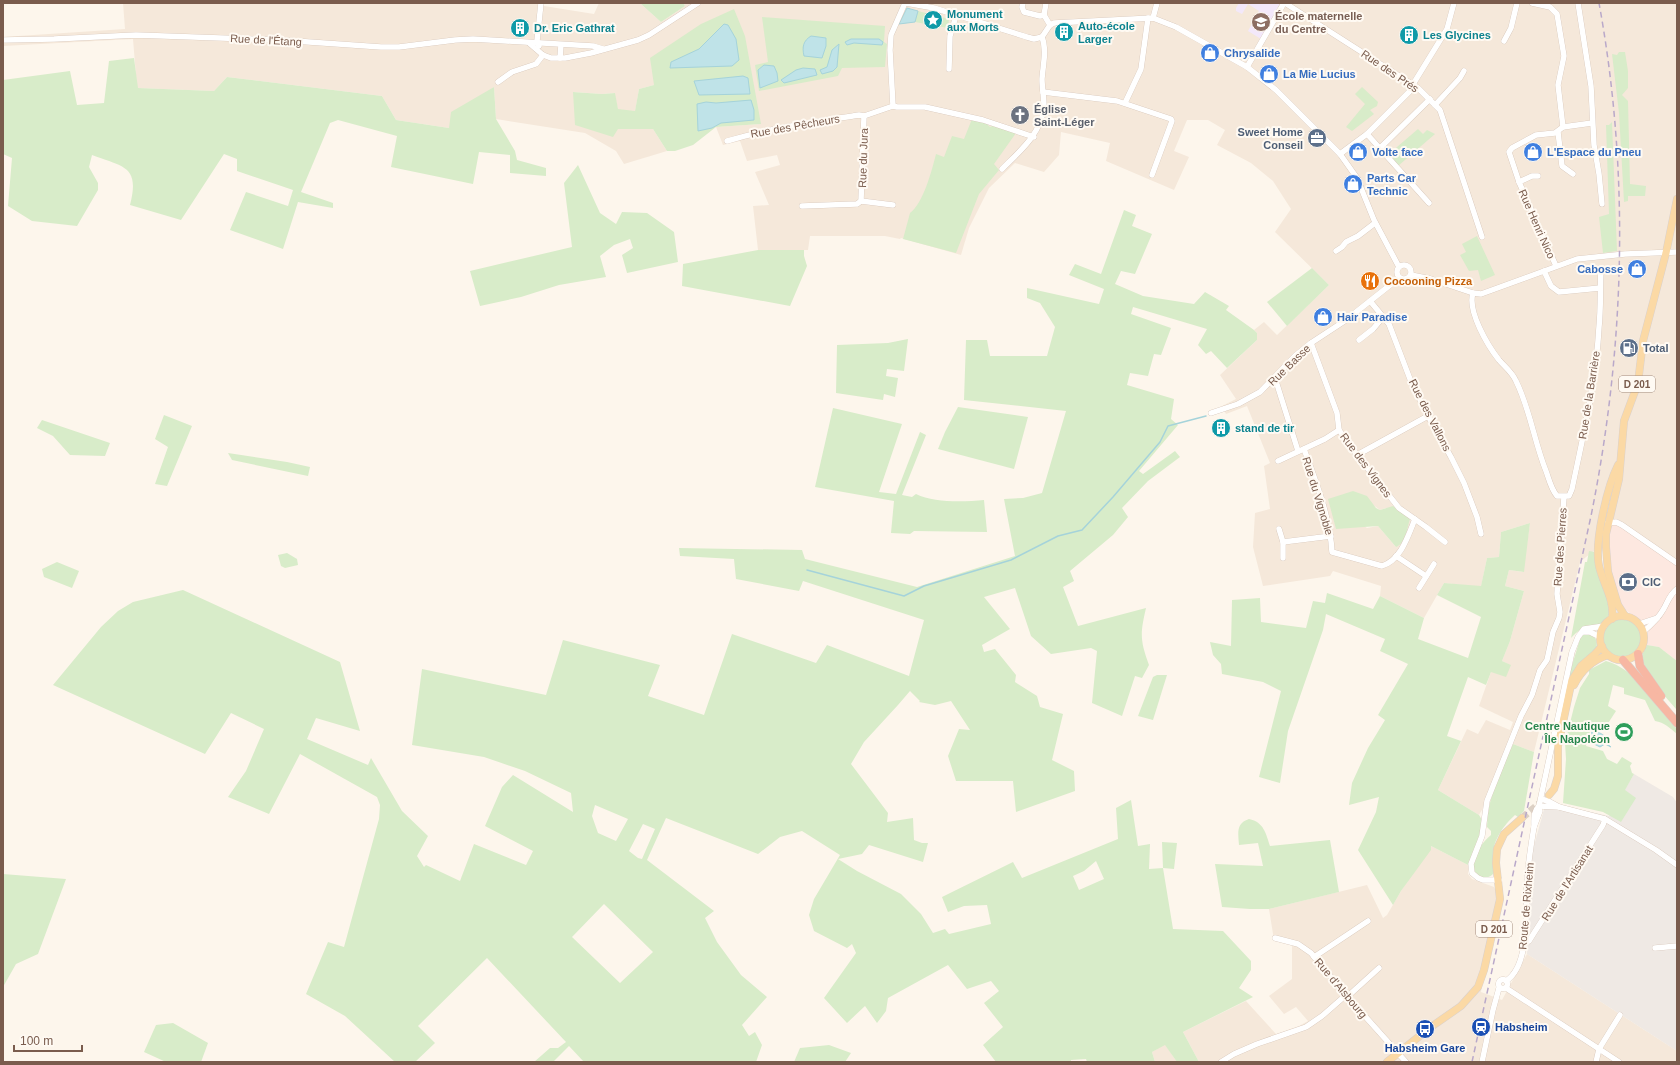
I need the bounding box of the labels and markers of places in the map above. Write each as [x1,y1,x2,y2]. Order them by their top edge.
place label: Monument aux Morts [947,8,1003,33]
place icon: Monument aux Morts [922,9,944,31]
place label: École maternelle du Centre [1275,10,1362,35]
school or university icon: École maternelle du Centre [1250,11,1272,33]
building icon: Dr. Eric Gathrat [509,17,531,39]
place label: Auto-école Larger [1078,20,1135,45]
building icon: Auto-école Larger [1053,21,1075,43]
place label: Dr. Eric Gathrat [534,22,615,34]
building icon: Les Glycines [1398,24,1420,46]
place label: Les Glycines [1423,29,1491,41]
shop icon: Chrysalide [1199,42,1221,64]
place label: Chrysalide [1224,47,1280,59]
shop icon: La Mie Lucius [1258,63,1280,85]
place label: La Mie Lucius [1283,68,1356,80]
place label: Église Saint-Léger [1034,103,1095,128]
church icon: Église Saint-Léger [1009,104,1031,126]
place label: Sweet Home Conseil [1238,126,1303,151]
office icon: Sweet Home Conseil [1306,127,1328,149]
shop icon: Volte face [1347,141,1369,163]
shop icon: L'Espace du Pneu [1522,141,1544,163]
place label: Volte face [1372,146,1423,158]
place label: L'Espace du Pneu [1547,146,1641,158]
place label: Parts Car Technic [1367,172,1417,197]
shop icon: Parts Car Technic [1342,173,1364,195]
shop icon: Cabosse [1626,258,1648,280]
place label: Cabosse [1577,263,1623,275]
restaurant icon: Cocooning Pizza [1359,270,1381,292]
place label: Cocooning Pizza [1384,275,1473,287]
shop icon: Hair Paradise [1312,306,1334,328]
place label: Hair Paradise [1337,311,1407,323]
fuel station icon: Total [1618,337,1640,359]
place label: Total [1643,342,1668,354]
building icon: stand de tir [1210,417,1232,439]
place label: stand de tir [1235,422,1295,434]
bank icon: CIC [1617,571,1639,593]
place label: CIC [1642,576,1661,588]
place label: Centre Nautique Île Napoléon [1525,720,1610,745]
sports icon: Centre Nautique Île Napoléon [1613,721,1635,743]
station icon: Habsheim [1470,1016,1492,1038]
bus stop icon: Habsheim Gare [1414,1018,1436,1040]
place label: Habsheim [1495,1021,1548,1033]
place label: Habsheim Gare [1385,1042,1465,1054]

